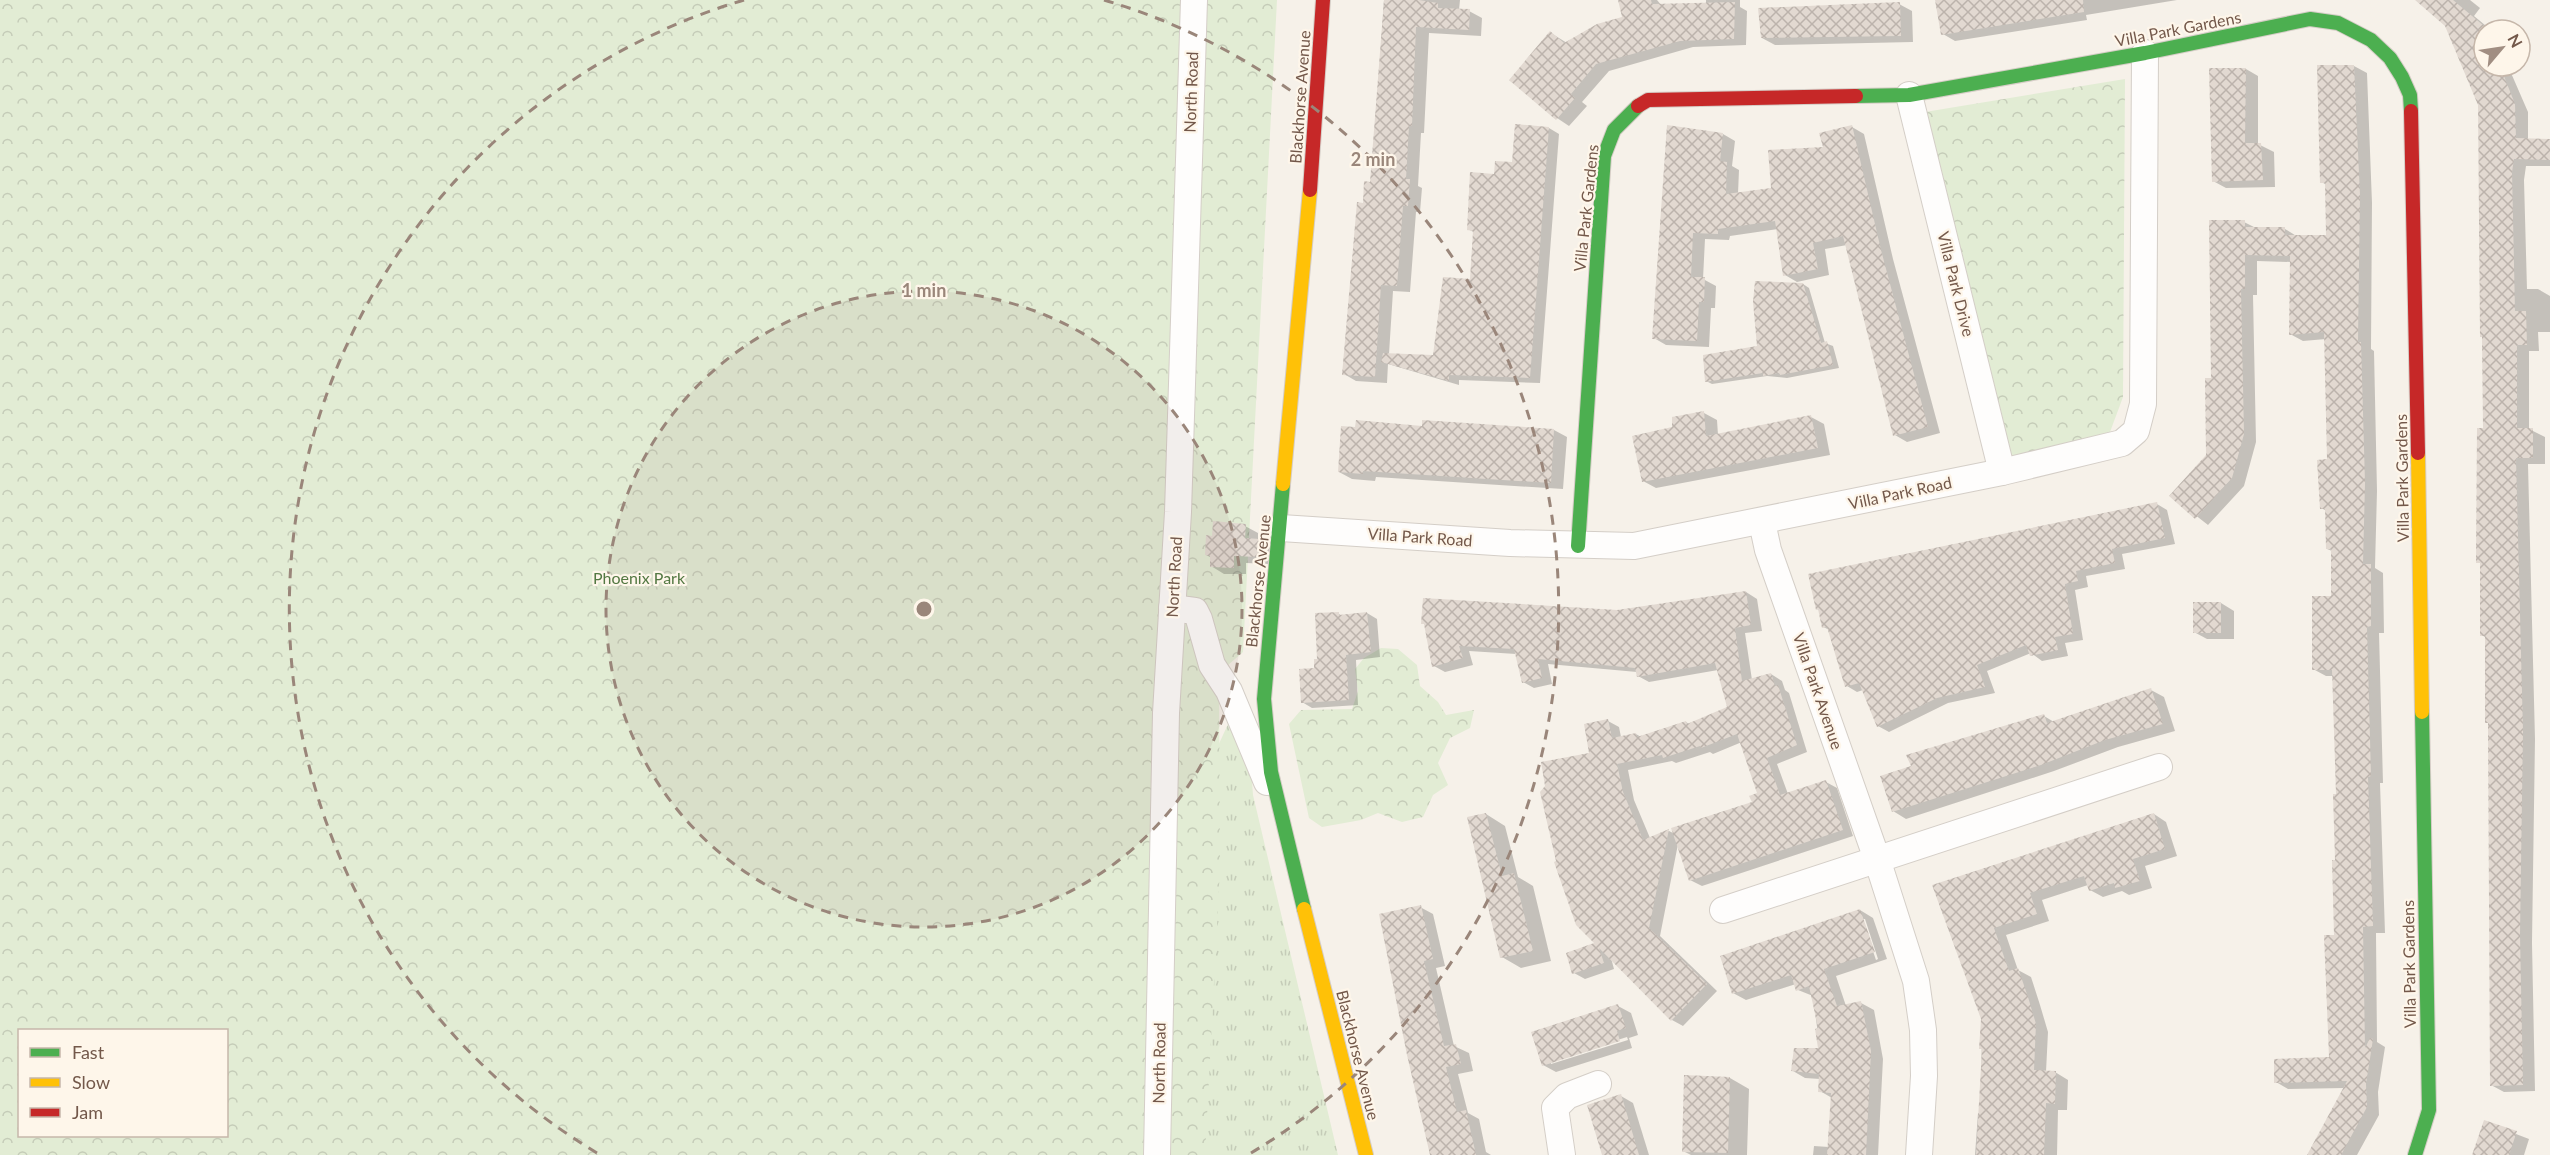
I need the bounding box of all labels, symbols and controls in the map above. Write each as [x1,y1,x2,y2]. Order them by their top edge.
street label: Villa Park Gardens [2113,7,2243,50]
north arrow [2472,18,2532,78]
street label: Blackhorse Avenue [1285,30,1314,164]
text: N [2504,30,2527,50]
street label: North Road [1180,51,1201,133]
street label: Villa Park Gardens [1569,143,1602,273]
text: 2 min [1351,148,1395,170]
street label: Villa Park Drive [1934,229,1979,338]
text: 1 min [902,279,946,301]
street label: Villa Park Gardens [2391,414,2412,542]
street label: Villa Park Road [1847,472,1953,513]
street label: Blackhorse Avenue [1241,514,1274,648]
street label: Villa Park Road [1367,523,1473,550]
street label: North Road [1162,536,1185,618]
park label: Phoenix Park [593,568,686,587]
centre of rings [914,599,934,619]
street label: Villa Park Avenue [1790,630,1847,752]
street label: Villa Park Gardens [2398,900,2419,1028]
street label: Blackhorse Avenue [1333,988,1384,1122]
street label: North Road [1148,1022,1169,1104]
legend [18,1029,228,1137]
text: Fast [72,1041,105,1063]
text: Slow [72,1071,110,1093]
text: Jam [72,1101,103,1123]

